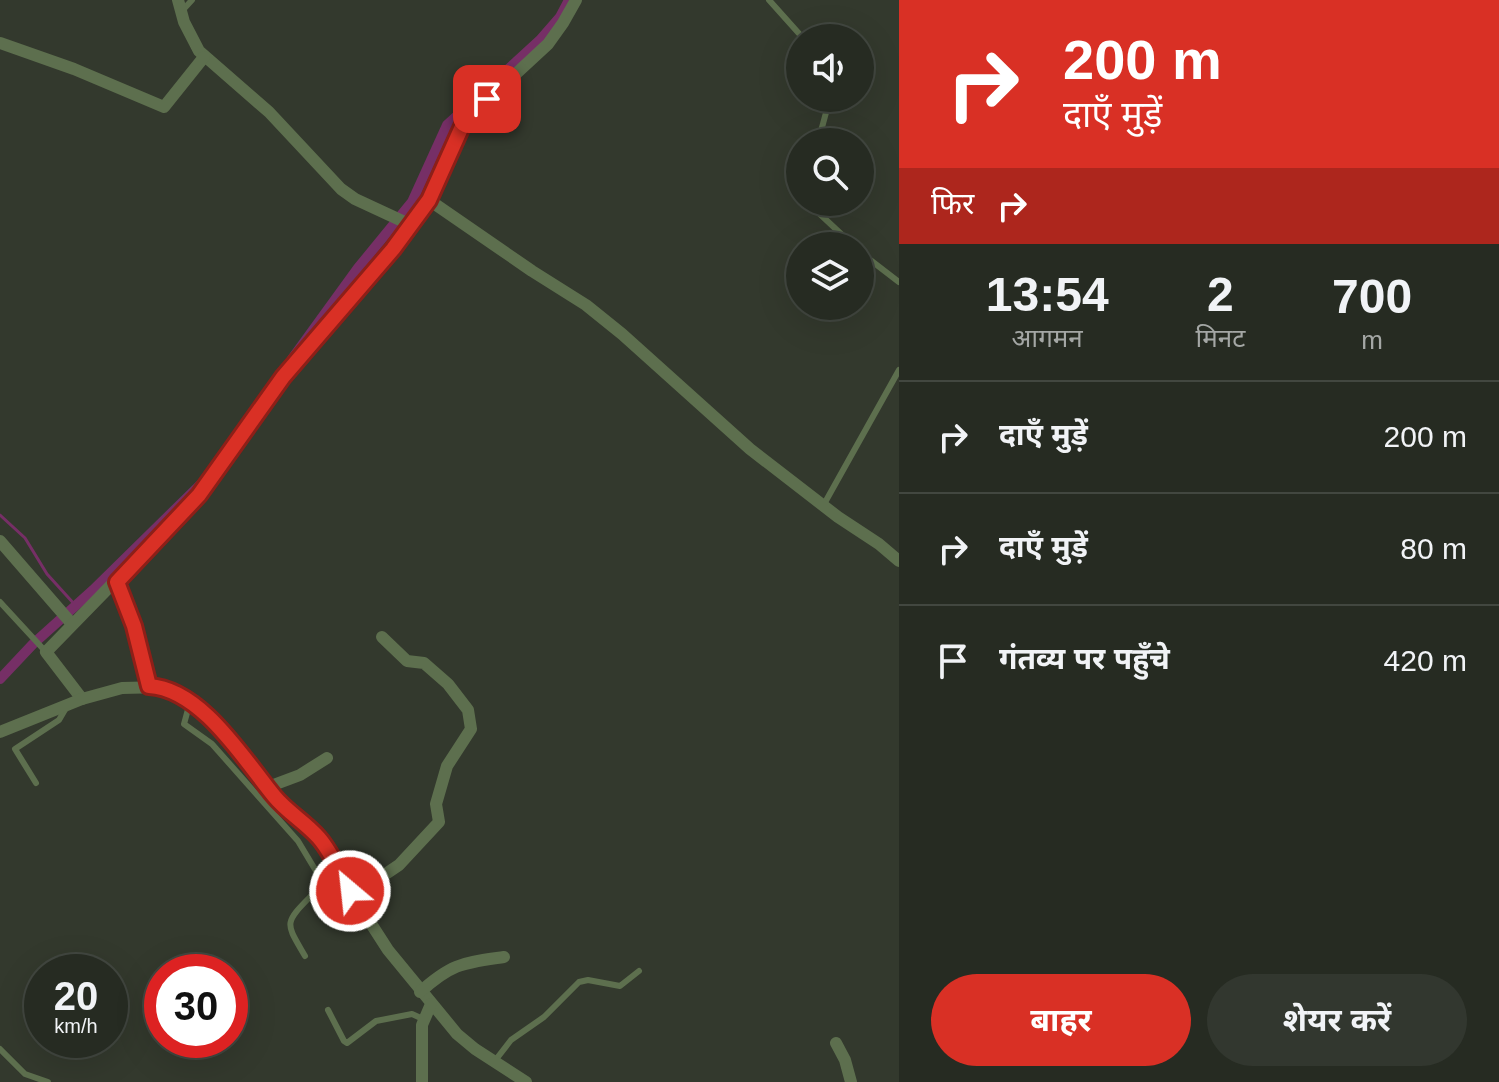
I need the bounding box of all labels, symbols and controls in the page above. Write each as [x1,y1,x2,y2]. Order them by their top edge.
map controls [786,24,874,320]
button: sound [786,24,874,112]
text: 200 m [1063,28,1222,91]
icon: right [931,32,1035,136]
pin [453,65,521,133]
icon: arrive [465,77,509,121]
text: दाएँ मुड़ें [1063,94,1162,135]
button: search [786,128,874,216]
icon: right [990,184,1034,228]
text: फिर [931,187,974,220]
button: layers [786,232,874,320]
text: 13:54 [986,268,1109,321]
text: 2 [1207,268,1234,321]
text: 700 [1332,270,1412,323]
text: आगमन [1012,323,1083,353]
text: मिनट [1195,323,1245,353]
text: m [1361,325,1383,355]
icon: right [931,415,975,459]
text: दाएँ मुड़ें [999,418,1088,451]
text: 200 m [1384,420,1467,453]
icon: right [931,527,975,571]
text: दाएँ मुड़ें [999,530,1088,563]
text: 80 m [1400,532,1467,565]
icon: arrive [931,639,975,683]
text: गंतव्य पर पहुँचे [999,642,1170,675]
text: 420 m [1384,644,1467,677]
position arrow [308,849,392,933]
speed limit sign: 30 [144,954,248,1058]
text: 20 [54,974,98,1018]
button: बाहर [931,974,1191,1066]
button: शेयर करें [1207,974,1467,1066]
text: km/h [54,1015,98,1037]

